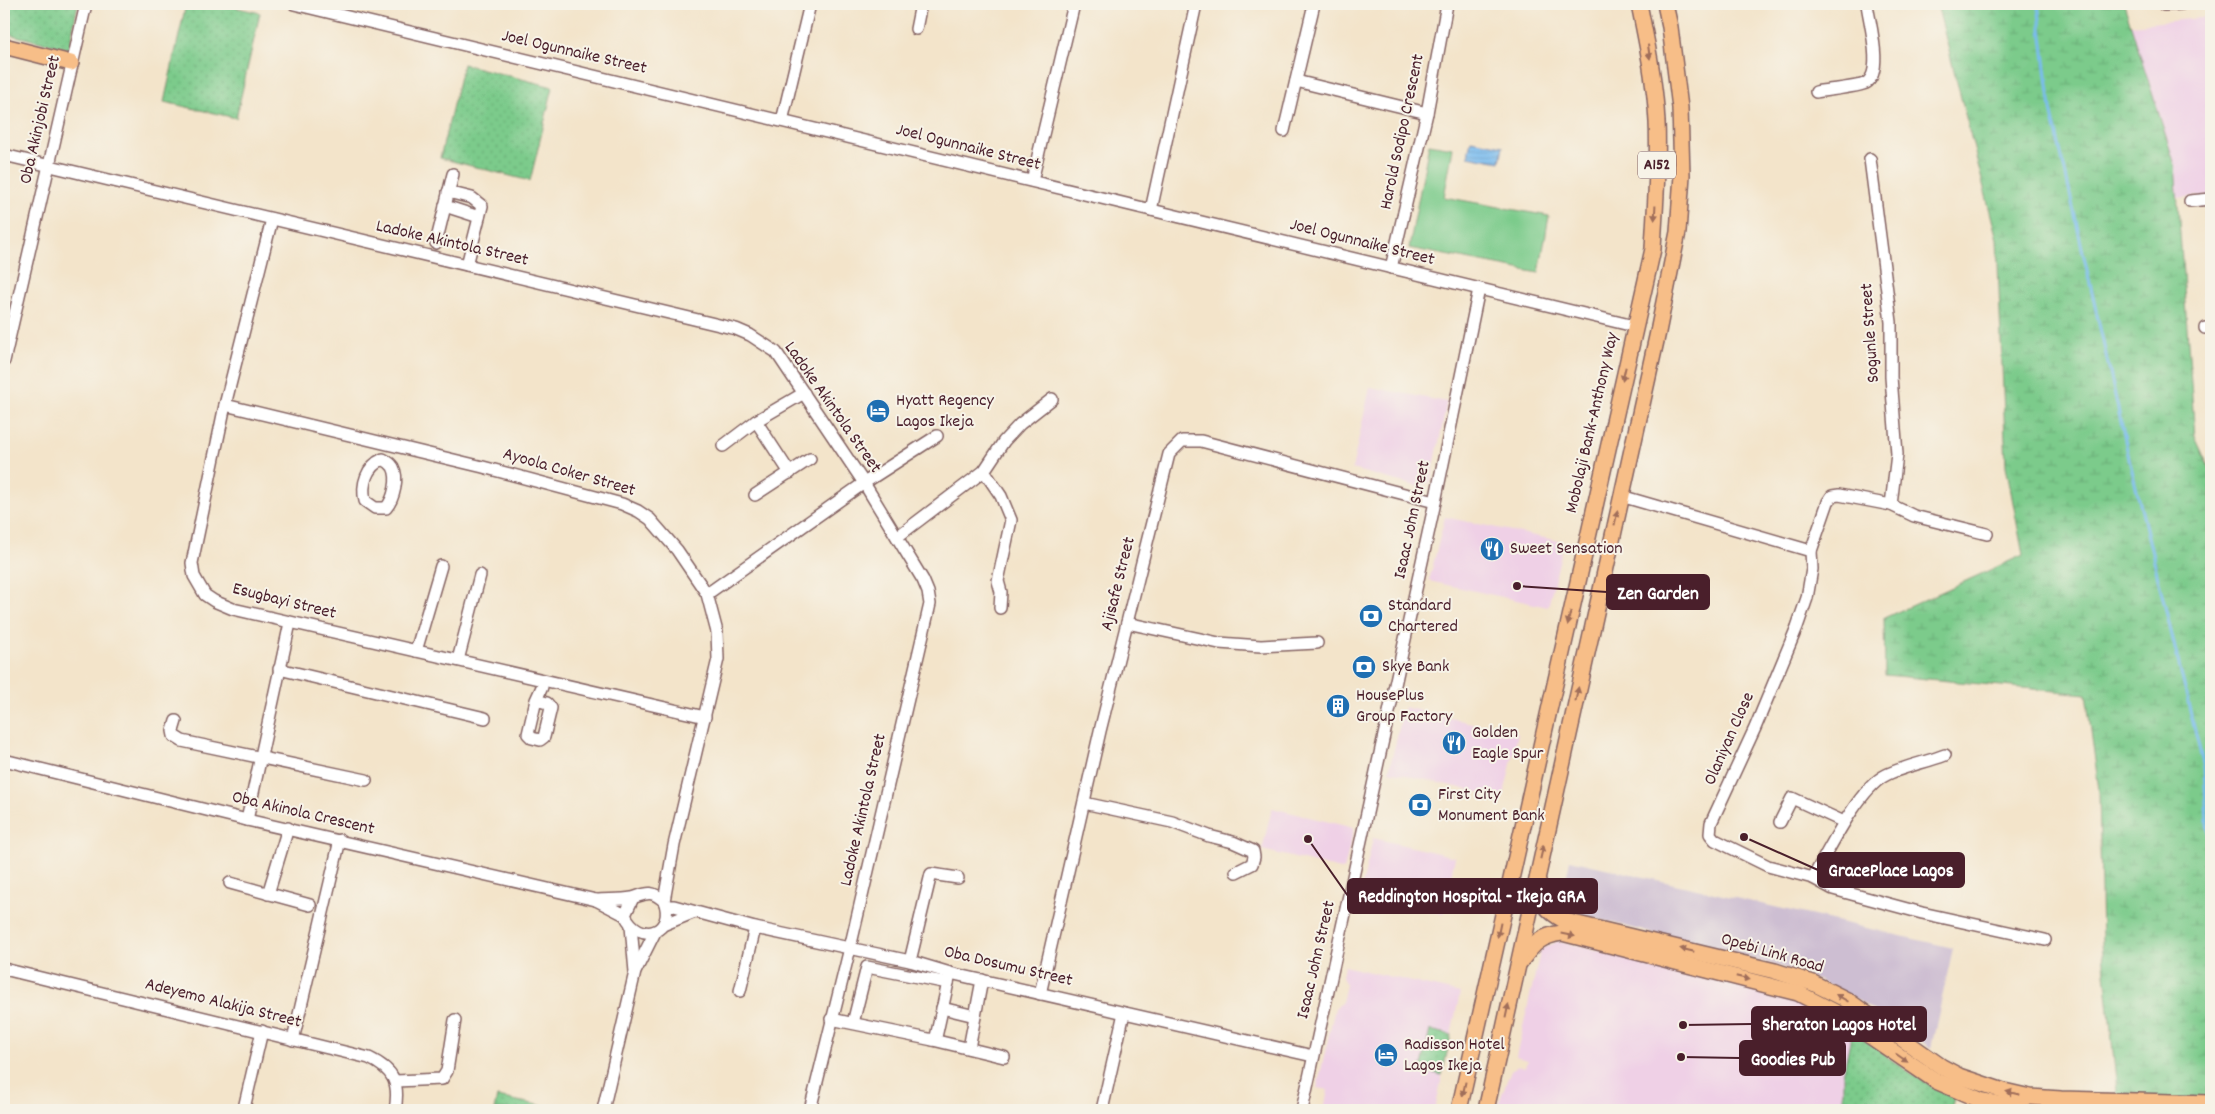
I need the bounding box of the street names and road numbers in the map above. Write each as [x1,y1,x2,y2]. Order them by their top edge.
street label: Joel Ogunnaike Street [499,24,649,82]
street label: Harold Sodipo Crescent [1374,52,1432,212]
street label: Oba Akinjobi Street [14,53,68,187]
street label: Joel Ogunnaike Street [893,118,1043,178]
road number: A152 [1638,152,1676,178]
street label: Joel Ogunnaike Street [1287,213,1437,273]
street label: Ladoke Akintola Street [373,214,531,274]
street label: Sogunle Street [1855,282,1887,384]
street label: Mobolaji Bank-Anthony Way [1560,329,1626,516]
street label: Ladoke Akintola Street [777,337,887,479]
street label: Ayoola Coker Street [500,442,639,504]
street label: Isaac John Street [1388,458,1438,581]
street label: Ajisafe Street [1095,534,1143,634]
street label: Esugbayi Street [230,577,339,627]
street label: Olaniyan Close [1698,688,1762,790]
street label: Ladoke Akintola Street [834,731,894,889]
street label: Oba Akinola Crescent [229,785,377,843]
street label: Isaac John Street [1291,898,1343,1021]
street label: Opebi Link Road [1718,927,1826,981]
street label: Oba Dosumu Street [941,940,1075,994]
street label: Adeyemo Alakija Street [142,972,304,1036]

